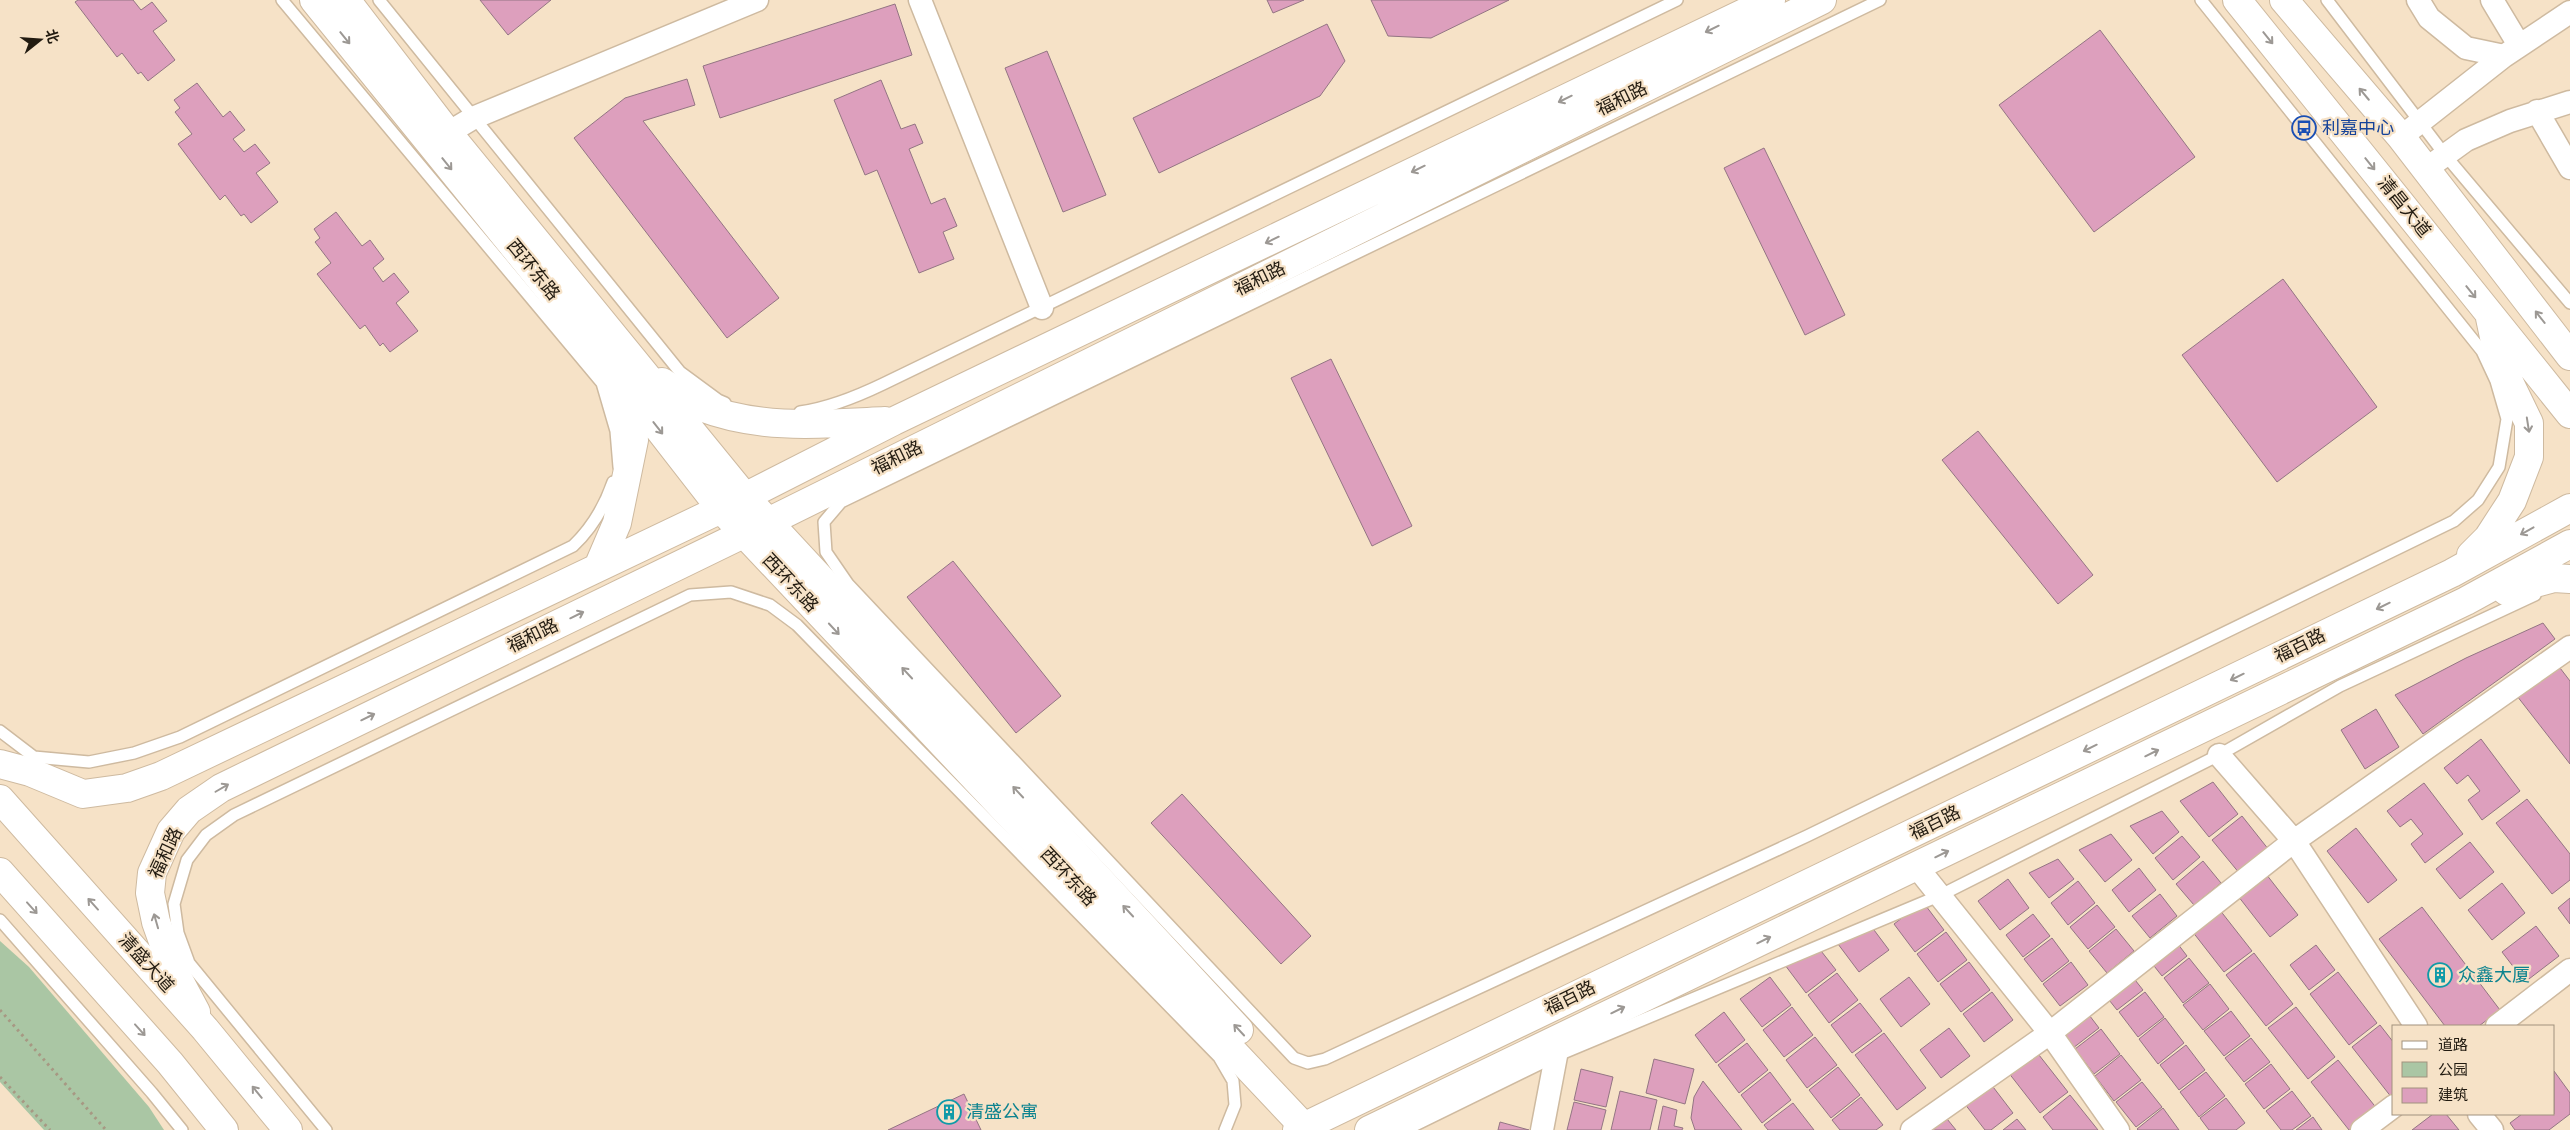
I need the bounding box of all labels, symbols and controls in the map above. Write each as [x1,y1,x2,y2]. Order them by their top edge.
north arrow [15,15,65,65]
one-way arrow [1704,24,1719,34]
text: 北 [42,27,62,46]
one-way arrow [339,31,350,44]
one-way arrow [2262,31,2273,44]
street label: 福和路 [1593,78,1651,120]
one-way arrow [2358,87,2369,100]
one-way arrow [1558,95,1573,104]
bus stop icon: 利嘉中心 [2291,115,2317,141]
place label: 利嘉中心 [2322,118,2394,139]
one-way arrow [441,158,452,171]
one-way arrow [2364,158,2375,171]
one-way arrow [1411,165,1426,175]
street label: 清昌大道 [2373,172,2435,242]
street label: 西环东路 [502,235,564,305]
one-way arrow [1265,235,1280,245]
street label: 福和路 [1231,258,1289,300]
one-way arrow [2465,285,2476,298]
one-way arrow [2535,311,2546,324]
one-way arrow [2523,417,2533,433]
one-way arrow [652,421,663,434]
street label: 福和路 [868,437,926,479]
one-way arrow [2521,527,2535,537]
street label: 西环东路 [758,550,822,616]
one-way arrow [2376,602,2391,611]
one-way arrow [569,610,584,619]
street label: 福和路 [504,615,562,657]
one-way arrow [828,623,840,635]
street label: 福百路 [2271,625,2329,667]
one-way arrow [901,666,913,679]
one-way arrow [2230,673,2245,682]
one-way arrow [360,711,375,721]
one-way arrow [2083,743,2098,753]
one-way arrow [2144,748,2159,758]
one-way arrow [215,783,229,793]
one-way arrow [1012,785,1024,798]
street label: 福百路 [1906,802,1964,844]
street label: 福和路 [145,824,187,882]
street label: 西环东路 [1036,844,1100,910]
one-way arrow [1934,849,1949,858]
one-way arrow [87,897,99,910]
one-way arrow [27,902,38,915]
one-way arrow [1122,905,1134,917]
one-way arrow [151,914,161,930]
street label: 清盛大道 [114,929,178,997]
one-way arrow [1756,934,1771,944]
building icon: 众鑫大厦 [2427,962,2453,988]
place label: 众鑫大厦 [2458,965,2530,986]
street label: 福百路 [1541,977,1599,1019]
one-way arrow [1610,1005,1625,1014]
one-way arrow [134,1023,145,1036]
one-way arrow [1233,1024,1245,1036]
legend [2392,1025,2555,1115]
text: 道路 [2438,1036,2468,1055]
text: 公园 [2438,1061,2468,1080]
one-way arrow [251,1086,262,1099]
text: 建筑 [2438,1086,2468,1105]
building icon: 清盛公寓 [936,1099,962,1125]
place label: 清盛公寓 [966,1102,1038,1123]

